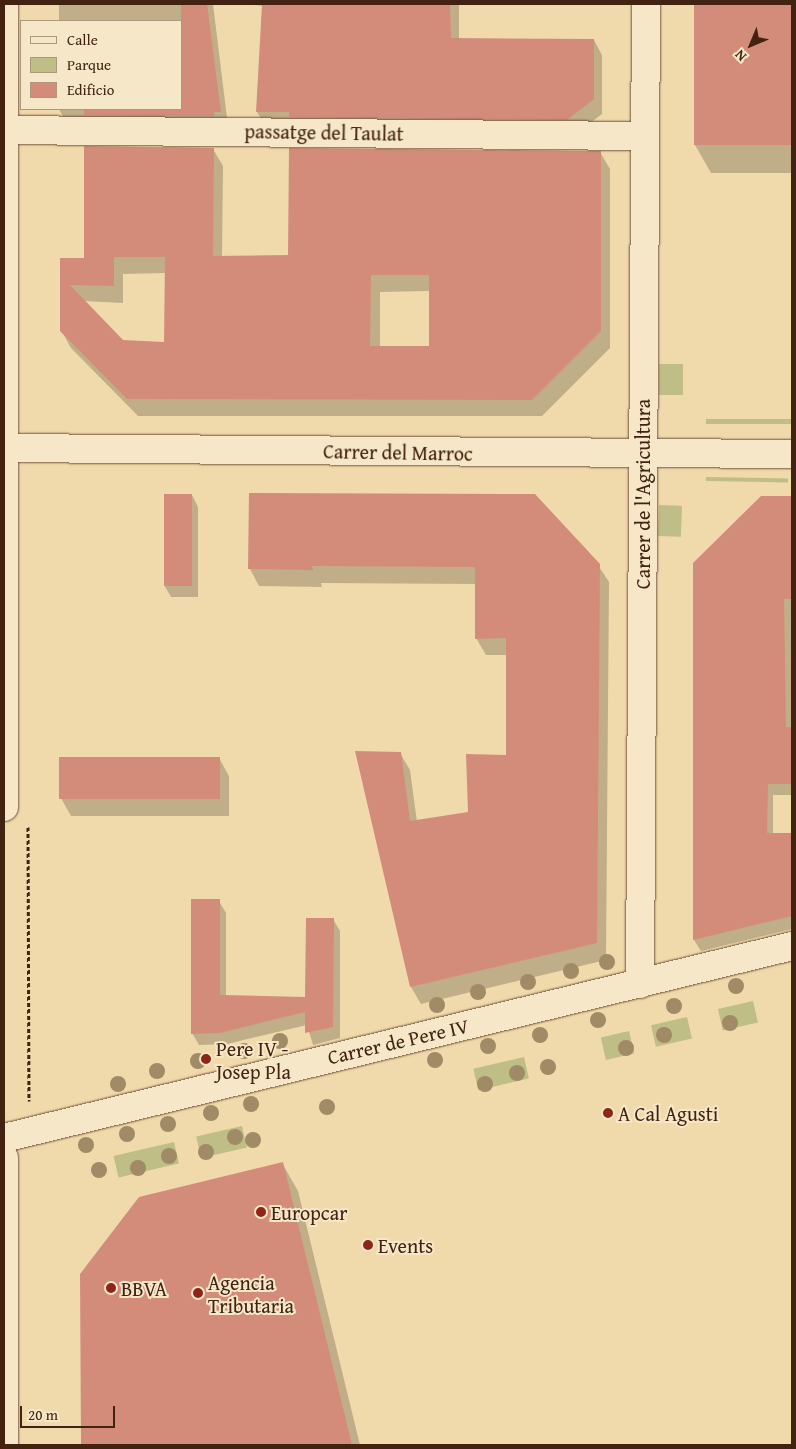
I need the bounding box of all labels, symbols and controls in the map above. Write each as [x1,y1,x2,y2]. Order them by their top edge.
legend [20,20,182,110]
north arrow [726,20,776,70]
text: Calle [67,29,98,50]
text: N [730,45,751,66]
text: Parque [67,54,111,75]
text: Edificio [67,79,114,100]
street label: passatge del Taulat [244,119,404,145]
street label: Carrer de l'Agricultura [630,399,654,589]
street label: Carrer del Marroc [323,439,473,465]
street label: Carrer de Pere IV [325,1013,471,1069]
place label: Pere IV - Josep Pla [216,1036,291,1083]
marker: Pere IV - Josep Pla [200,1053,212,1065]
place label: A Cal Agusti [618,1101,718,1125]
marker: A Cal Agusti [602,1107,614,1119]
place label: Europcar [271,1200,347,1224]
marker: Europcar [255,1206,267,1218]
place label: Events [378,1233,433,1257]
marker: Events [362,1239,374,1251]
place label: Agencia Tributaria [208,1270,294,1317]
place label: BBVA [121,1276,167,1300]
marker: BBVA [105,1282,117,1294]
marker: Agencia Tributaria [192,1287,204,1299]
scale bar [22,1396,118,1428]
text: 20 m [28,1404,58,1425]

